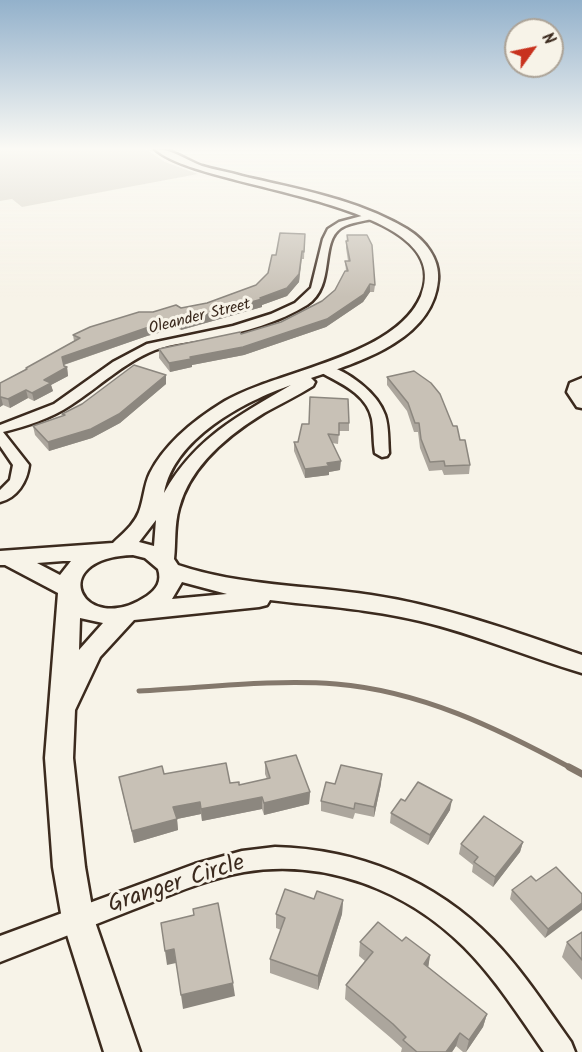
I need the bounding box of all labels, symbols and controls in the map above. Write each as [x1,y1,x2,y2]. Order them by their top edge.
north arrow [504,18,564,78]
text: N [535,28,561,50]
street label: Oleander Street [147,296,253,340]
street label: Granger Circle [105,850,249,922]

